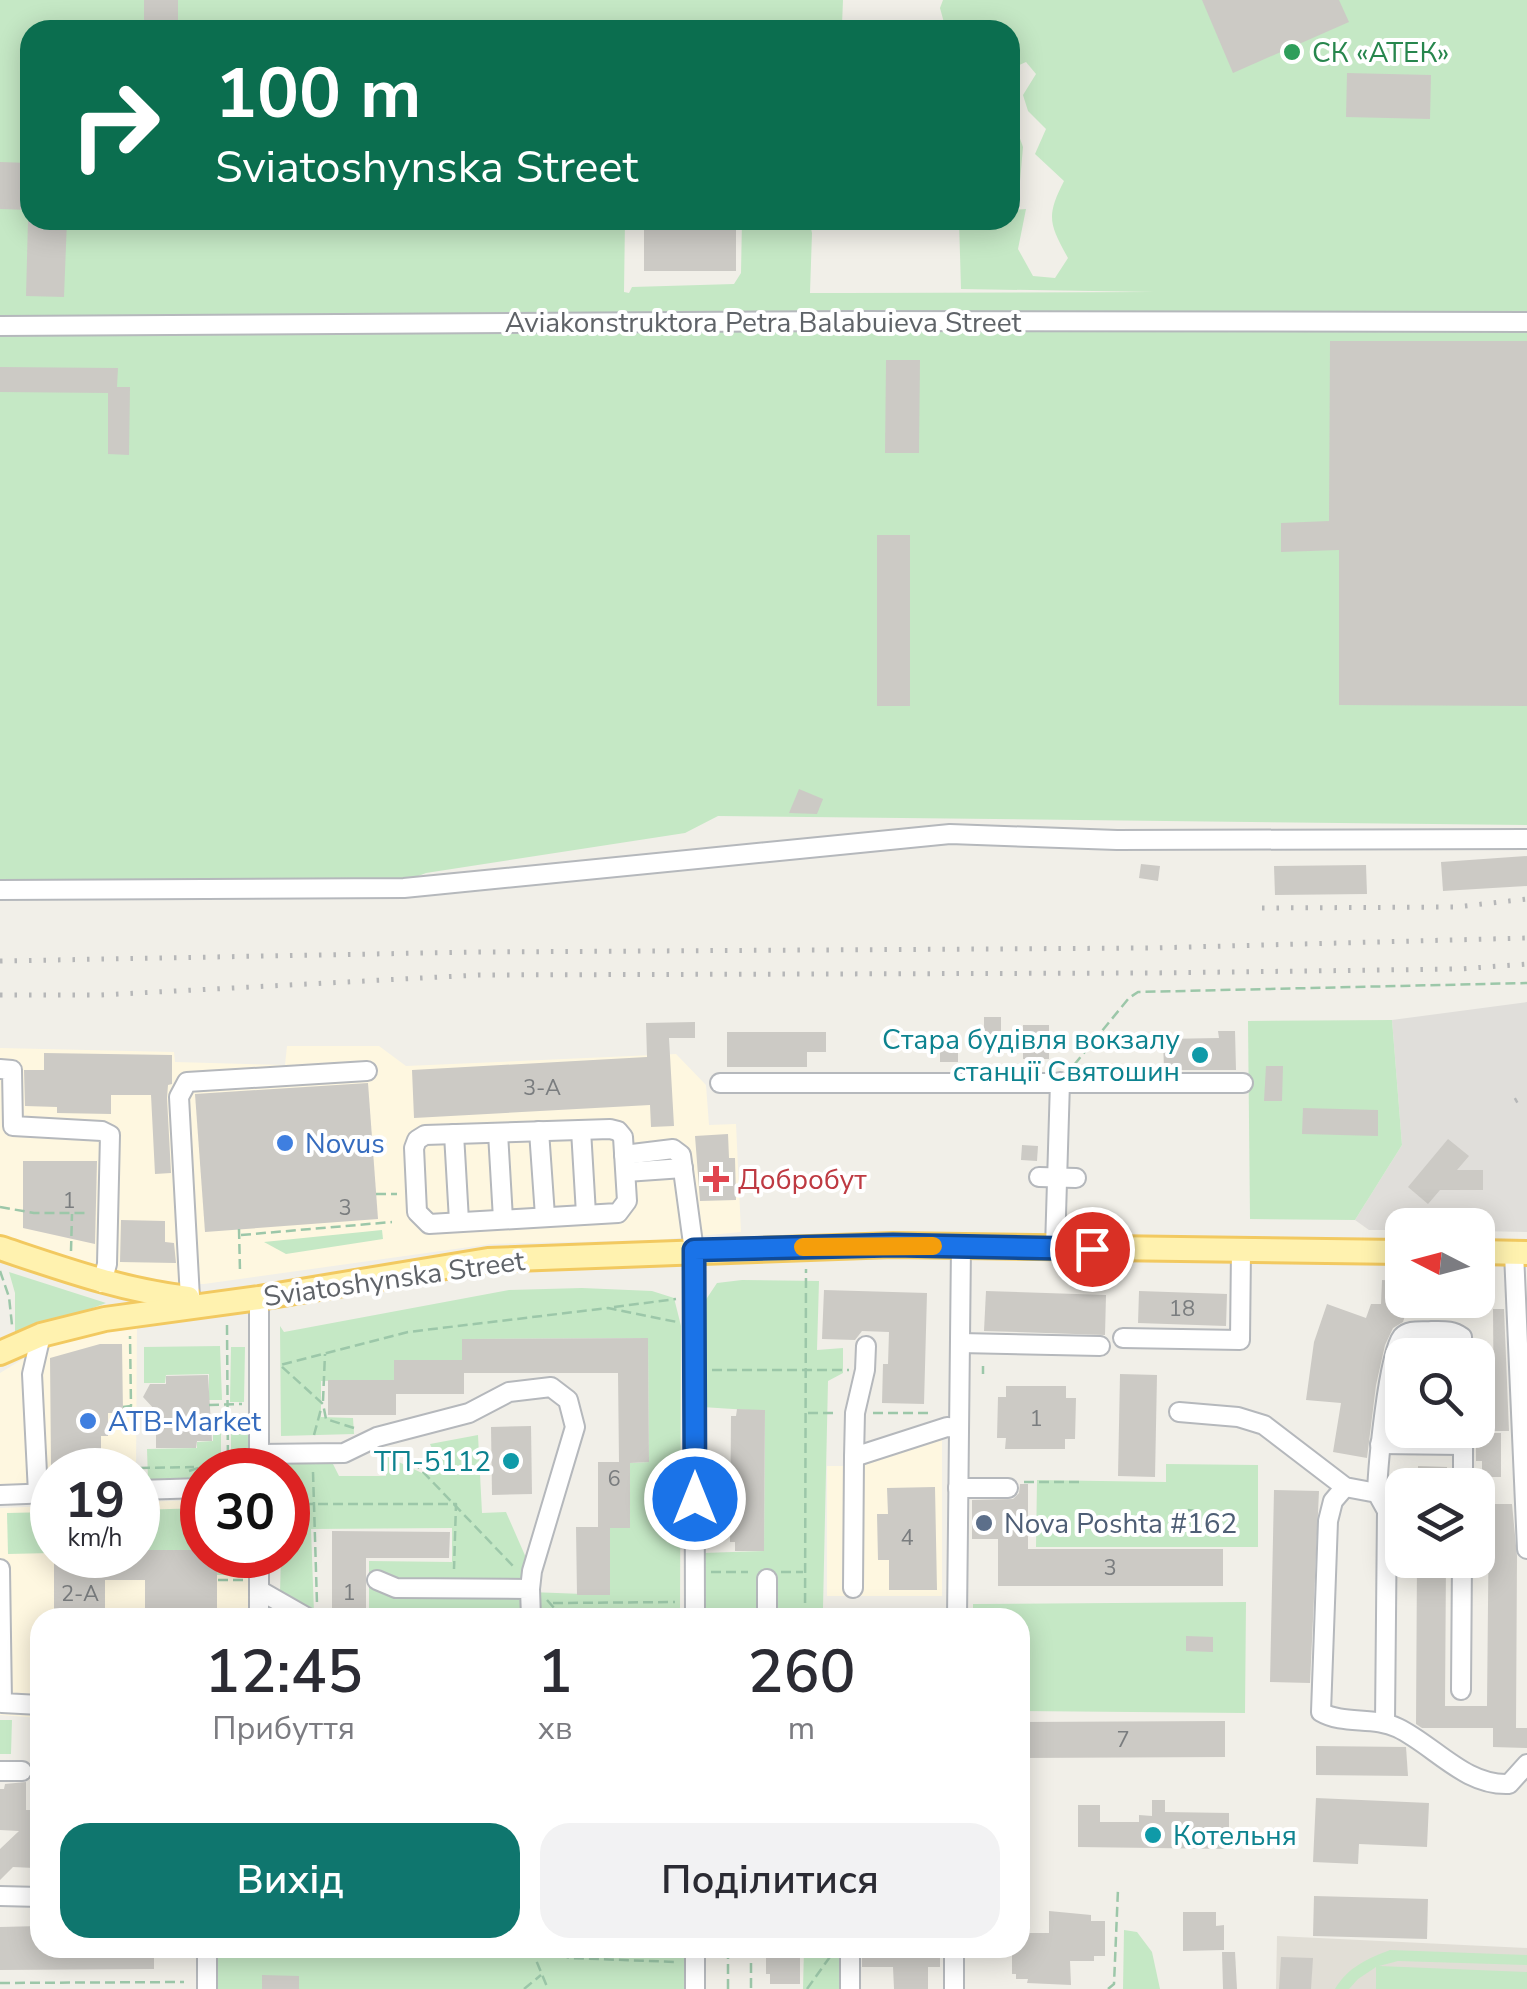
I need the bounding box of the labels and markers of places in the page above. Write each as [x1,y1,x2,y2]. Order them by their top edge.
place label: СК «АТЕК» [1312,34,1449,72]
marker: СК «АТЕК» [1281,41,1303,63]
place label: Стара будівля вокзалу станції Святошин [882,1021,1180,1091]
marker: Стара будівля вокзалу станції Святошин [1189,1044,1211,1066]
place label: Novus [305,1125,385,1163]
marker: Novus [274,1132,296,1154]
place label: Добробут [738,1161,867,1199]
marker: Добробут [703,1166,729,1192]
pin [1050,1207,1135,1292]
place label: ATB-Market [108,1403,261,1441]
marker: ATB-Market [77,1410,99,1432]
place label: ТП-5112 [374,1443,491,1481]
marker: ТП-5112 [500,1450,522,1472]
place label: Nova Poshta #162 [1004,1505,1237,1543]
marker: Nova Poshta #162 [973,1512,995,1534]
place label: Котельня [1173,1817,1297,1855]
marker: Котельня [1142,1824,1164,1846]

